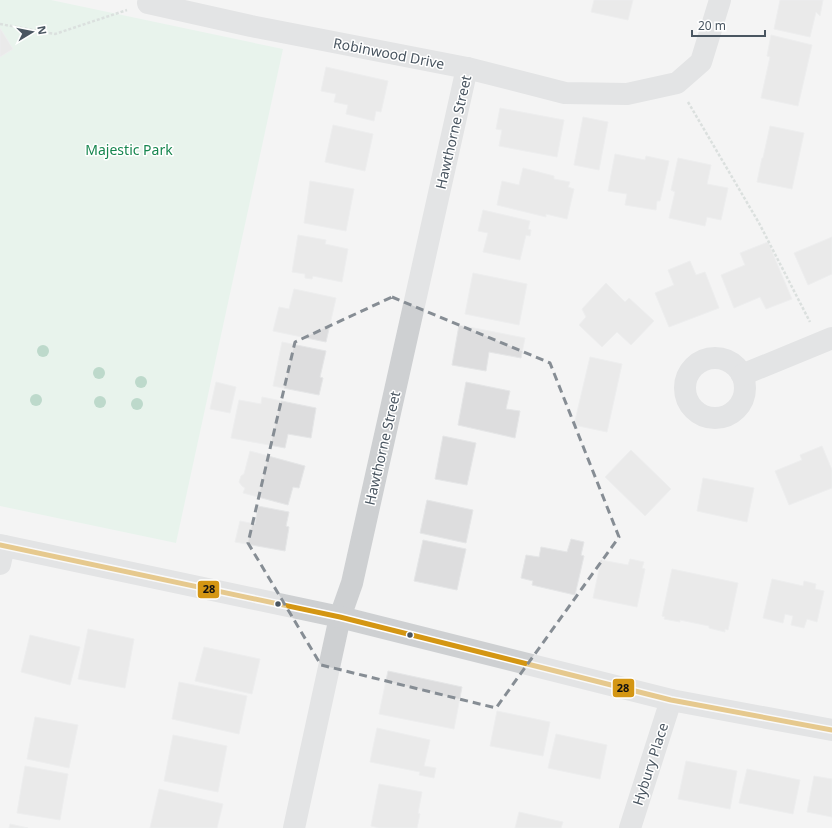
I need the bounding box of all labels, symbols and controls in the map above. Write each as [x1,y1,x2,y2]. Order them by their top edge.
north arrow [12,12,52,52]
scale bar [692,12,765,38]
text: 20 m [698,17,726,34]
text: N [34,24,51,36]
street label: Robinwood Drive [332,33,446,73]
street label: Hawthorne Street [431,73,475,191]
park label: Majestic Park [85,140,173,159]
street label: Hawthorne Street [360,389,404,507]
line badge: 28 [197,580,220,599]
text: 28 [203,581,215,596]
unlabelled marker [273,599,283,609]
unlabelled marker [405,630,415,640]
line badge: 28 [612,678,635,698]
text: 28 [617,680,629,695]
street label: Hybury Place [628,720,672,808]

